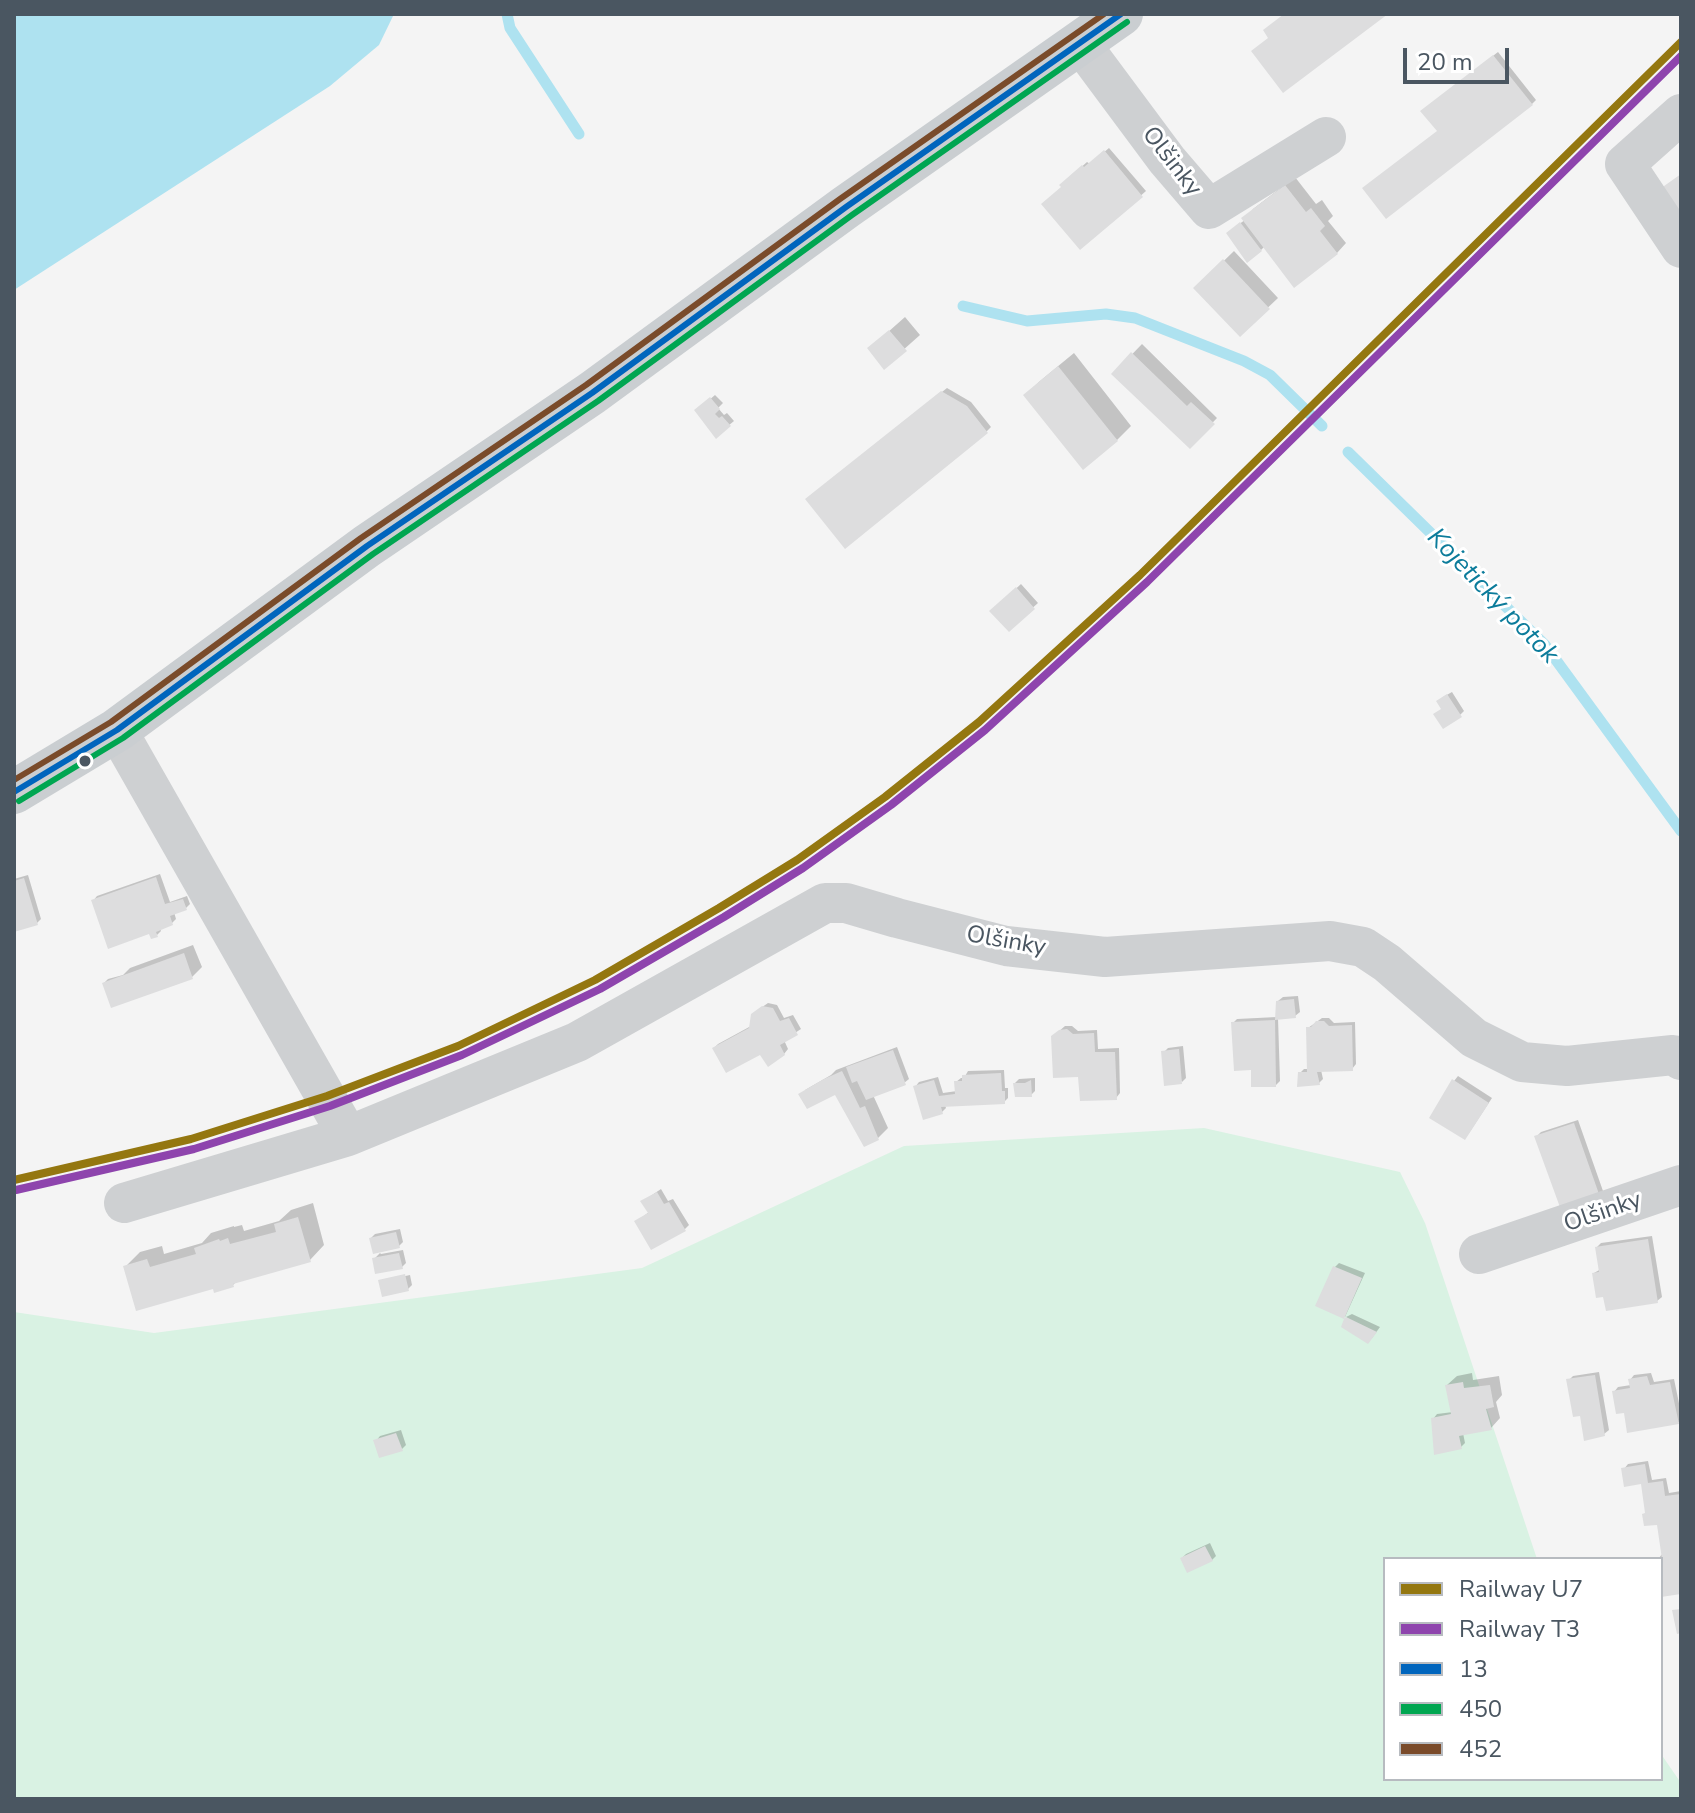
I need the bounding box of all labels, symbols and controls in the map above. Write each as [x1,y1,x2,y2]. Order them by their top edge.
scale bar [1407,32,1513,82]
text: 20 m [1417,46,1473,78]
street label: Olšinky [1135,122,1207,202]
water label: Kojetický potok [1420,523,1564,671]
unlabelled marker [77,753,93,769]
street label: Olšinky [964,921,1048,963]
street label: Olšinky [1560,1186,1646,1240]
legend [1383,1557,1663,1781]
text: Railway U7 [1459,1573,1583,1605]
text: Railway T3 [1459,1613,1580,1645]
text: 13 [1459,1653,1488,1685]
text: 450 [1459,1693,1502,1725]
text: 452 [1459,1733,1502,1765]

